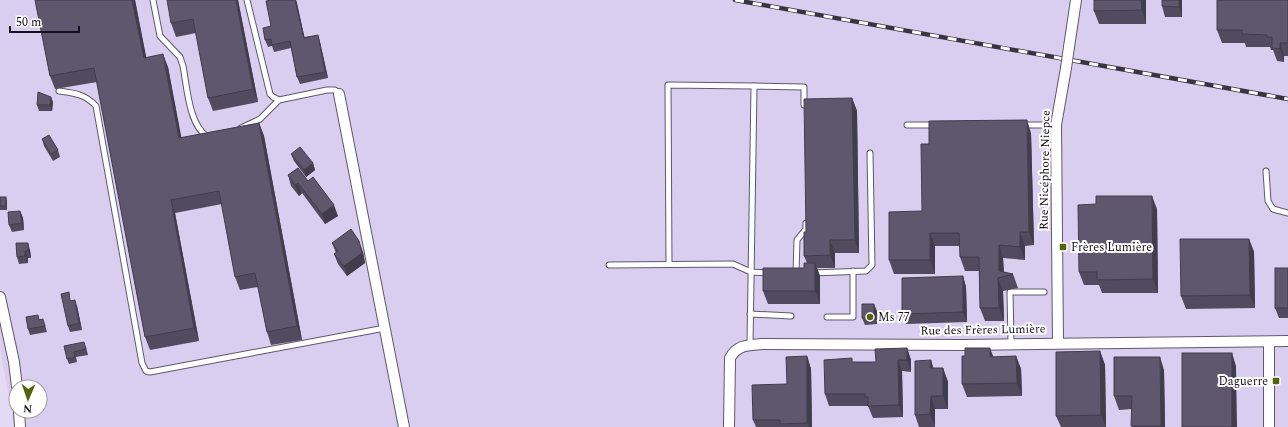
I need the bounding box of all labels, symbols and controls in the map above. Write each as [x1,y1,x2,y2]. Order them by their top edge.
scale bar [10,8,79,34]
text: 50 m [16,13,41,32]
street label: Rue Nicéphore Niepce [1034,110,1056,230]
place label: Frères Lumière [1071,238,1152,257]
marker: Frères Lumière [1058,242,1068,252]
place label: Ms 77 [878,308,910,327]
marker: Ms 77 [865,312,875,322]
street label: Rue des Frères Lumière [920,319,1046,341]
place label: Daguerre [1218,372,1268,391]
marker: Daguerre [1271,376,1281,386]
north arrow [8,379,48,419]
text: N [23,400,32,417]

